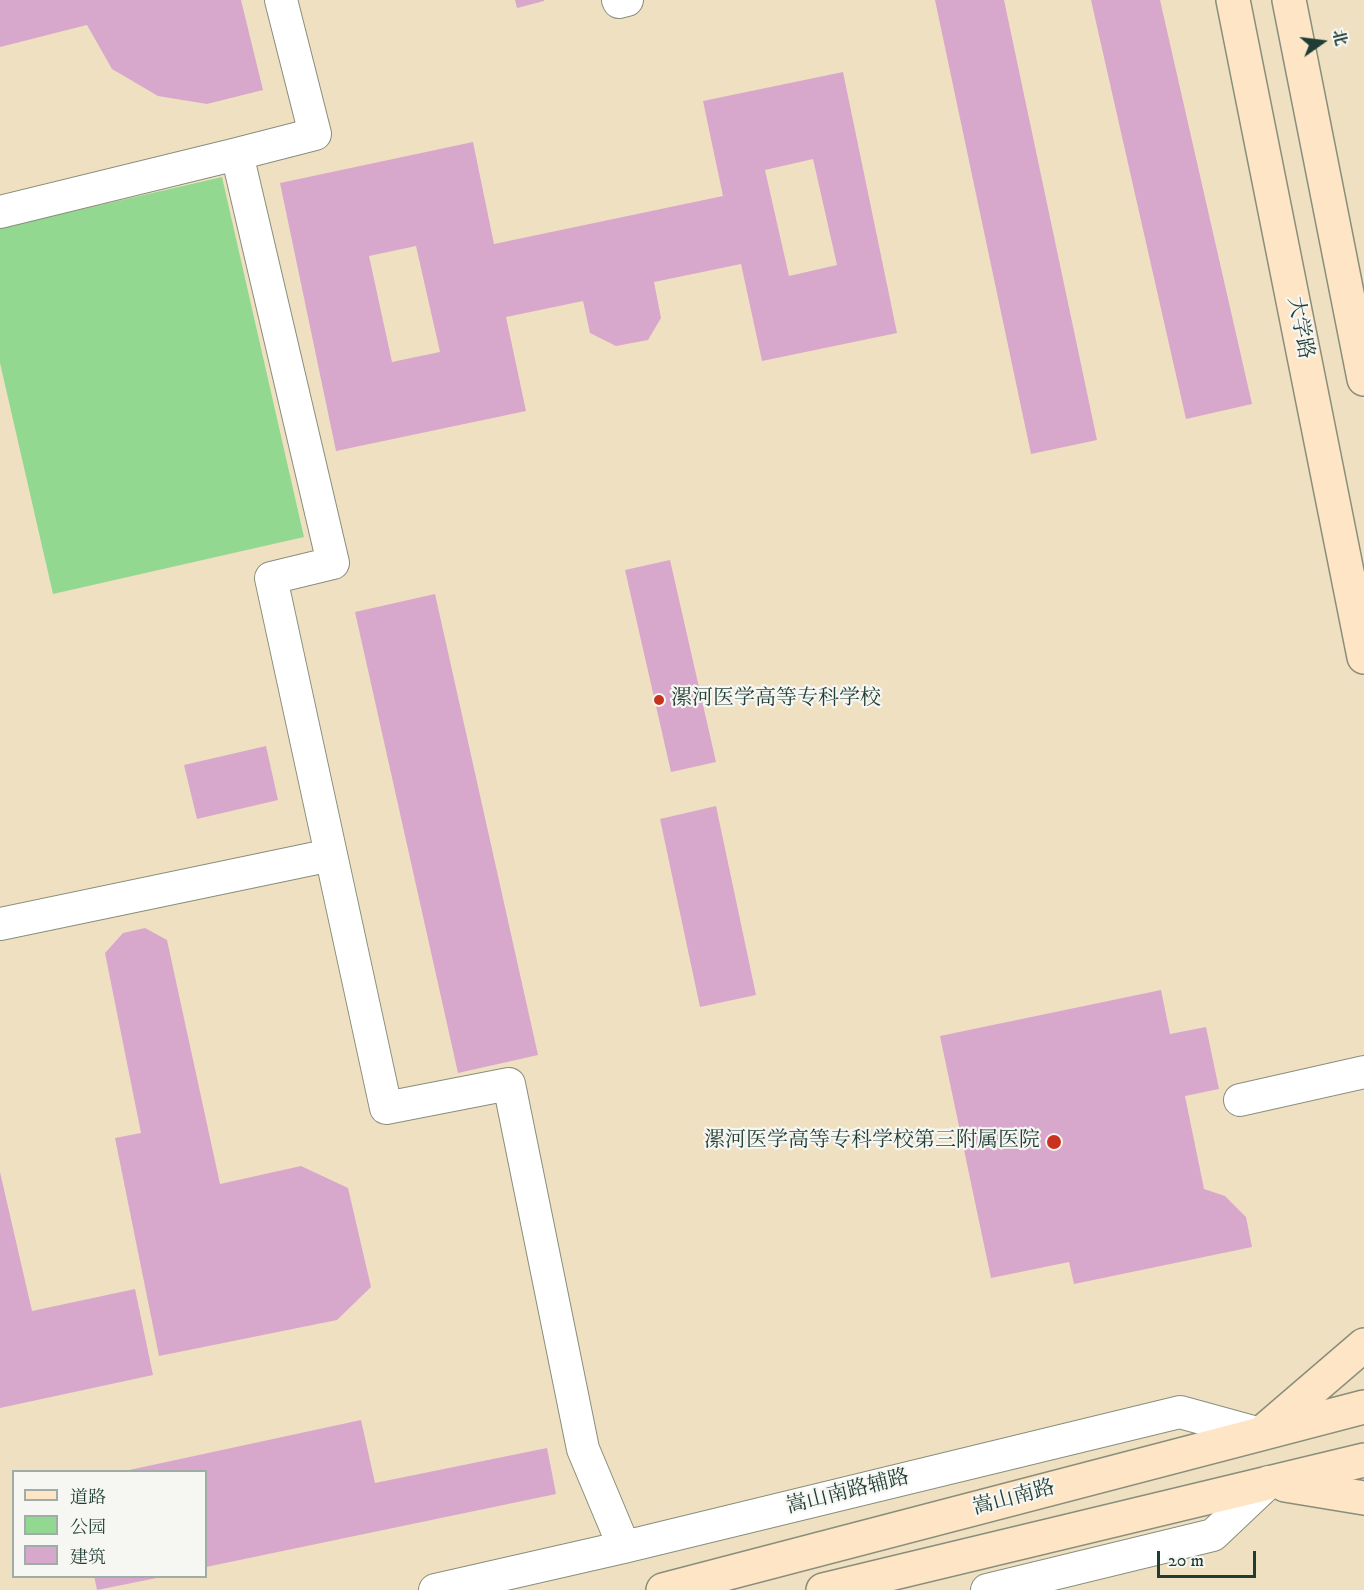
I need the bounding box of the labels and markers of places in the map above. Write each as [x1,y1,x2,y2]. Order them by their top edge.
place label: 漯河医学高等专科学校 [671,687,881,713]
marker: 漯河医学高等专科学校 [652,693,666,707]
place label: 漯河医学高等专科学校第三附属医院 [704,1129,1040,1155]
marker: 漯河医学高等专科学校第三附属医院 [1045,1133,1063,1151]

